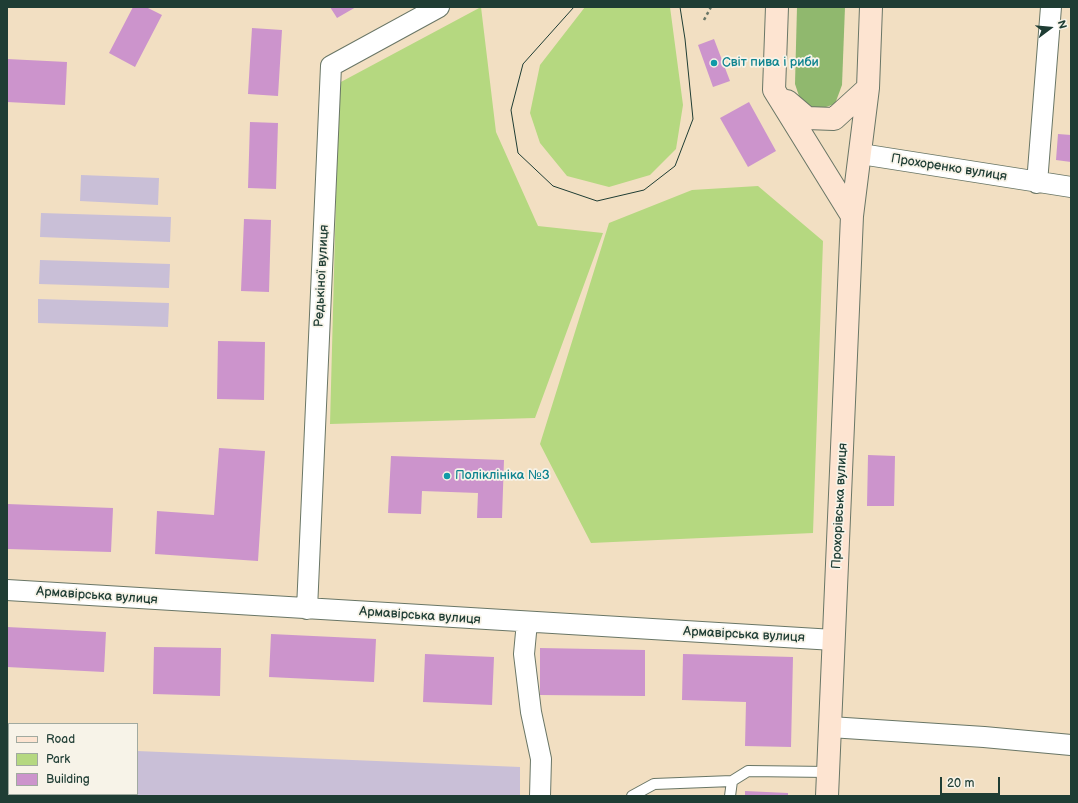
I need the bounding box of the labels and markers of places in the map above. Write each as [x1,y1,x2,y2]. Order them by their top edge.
place label: Світ пива і риби [722,55,819,71]
marker: Світ пива і риби [709,58,719,68]
place label: Поліклініка №3 [455,468,550,484]
marker: Поліклініка №3 [442,471,452,481]

